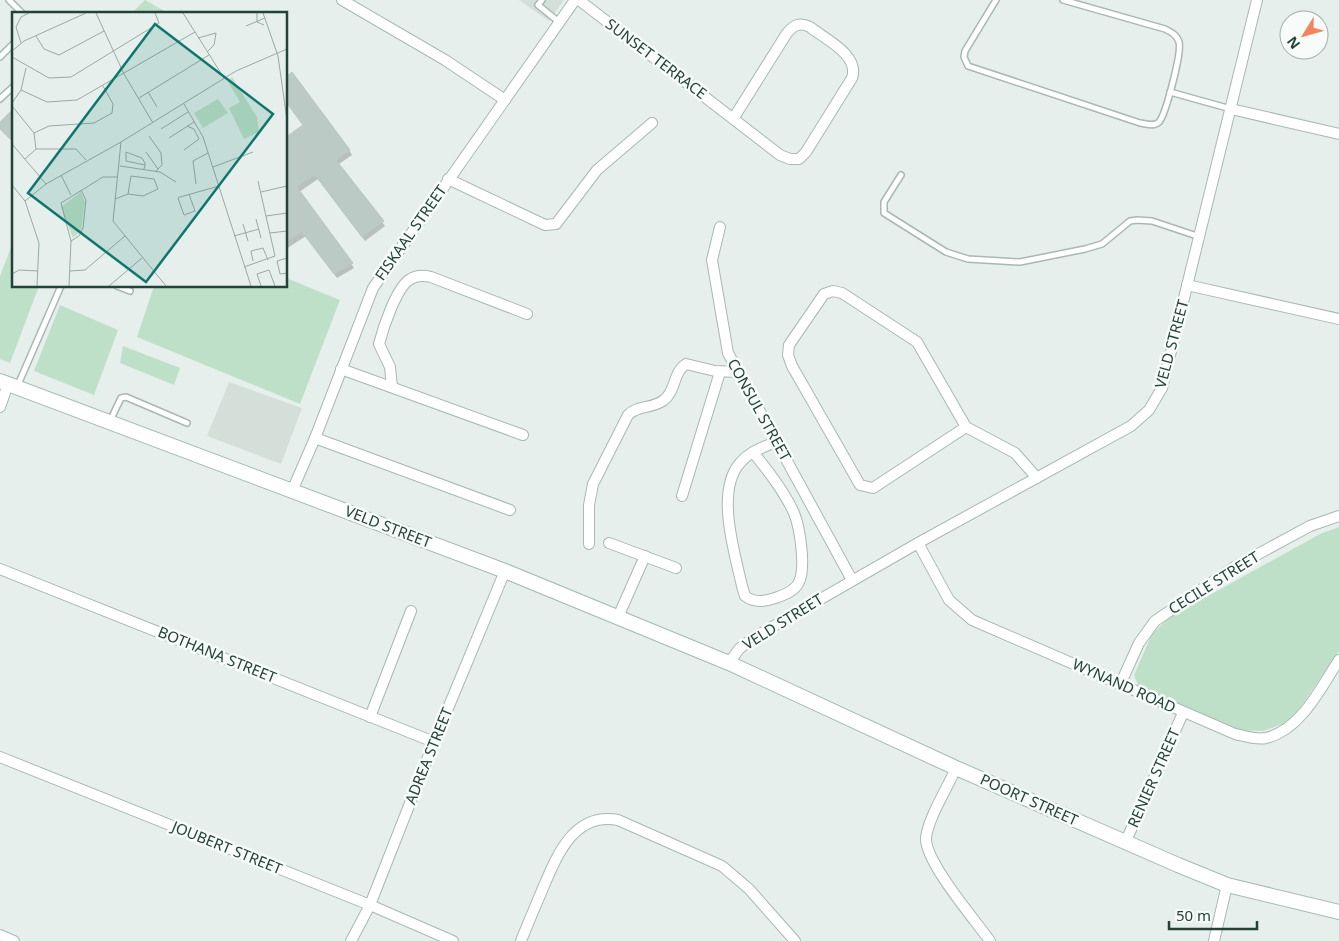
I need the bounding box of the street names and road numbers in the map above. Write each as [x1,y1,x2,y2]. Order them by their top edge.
street label: SUNSET TERRACE [602,14,711,103]
street label: FISKAAL STREET [370,180,451,284]
street label: VELD STREET [1150,297,1193,390]
street label: CONSUL STREET [723,355,797,465]
street label: VELD STREET [342,500,435,552]
street label: CECILE STREET [1164,546,1263,618]
street label: VELD STREET [739,588,827,654]
street label: BOTHANA STREET [155,621,280,687]
street label: WYNAND ROAD [1070,653,1179,717]
street label: ADREA STREET [400,704,457,807]
street label: RENIER STREET [1122,724,1184,830]
street label: POORT STREET [977,769,1082,830]
street label: JOUBERT STREET [167,815,286,879]

